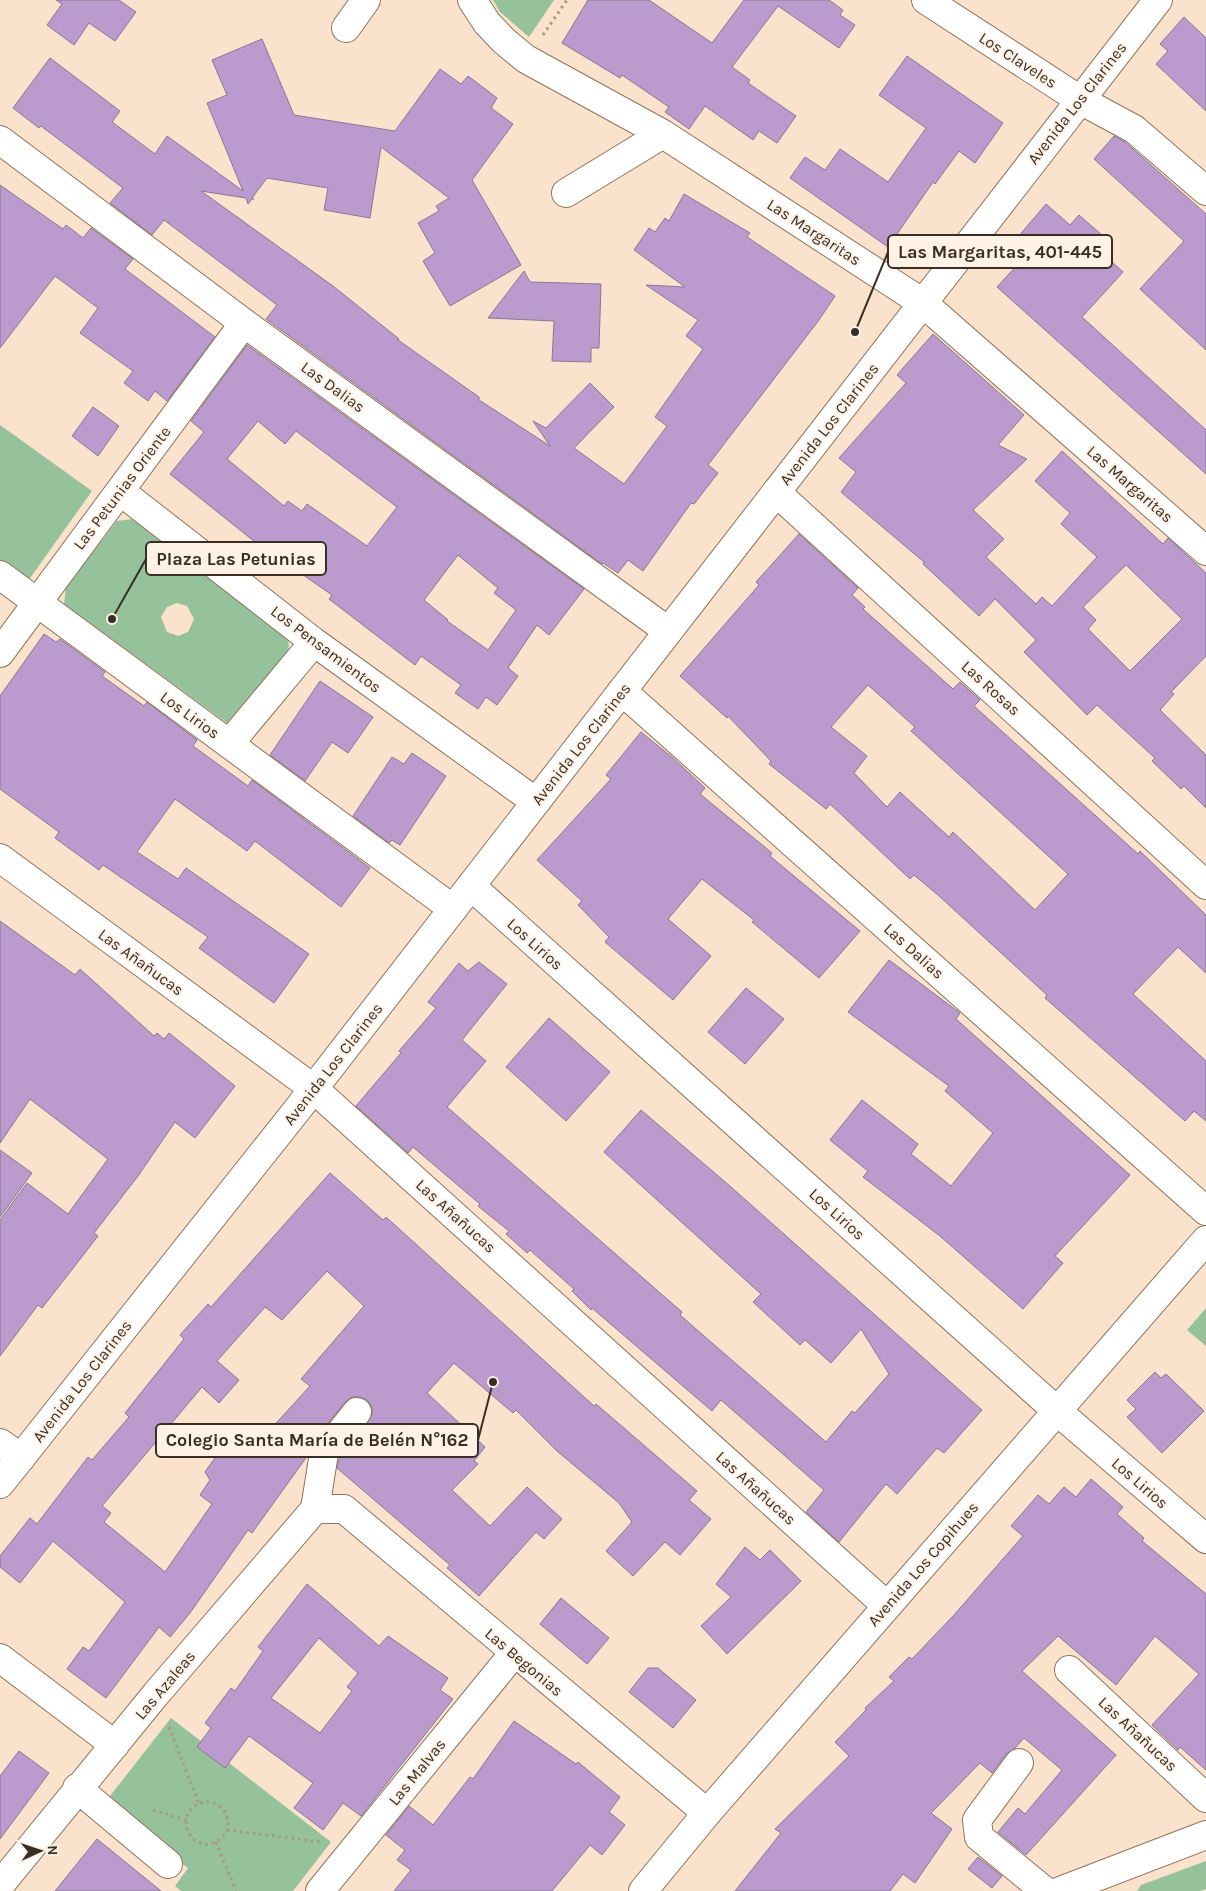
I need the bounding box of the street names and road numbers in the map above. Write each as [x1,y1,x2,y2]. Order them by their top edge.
street label: Los Claveles [976,28,1060,92]
street label: Avenida Los Clarines [1023,38,1131,168]
street label: Las Margaritas [764,195,864,269]
street label: Las Dalias [297,357,369,417]
street label: Avenida Los Clarines [775,359,883,489]
street label: Las Petunias Oriente [69,423,175,553]
street label: Las Margaritas [1083,441,1177,527]
street label: Los Pensamientos [267,601,385,697]
street label: Las Rosas [958,657,1024,719]
street label: Avenida Los Clarines [527,679,635,809]
street label: Los Lirios [157,687,223,743]
street label: Los Lirios [503,914,567,974]
street label: Las Dalias [880,919,948,983]
street label: Las Añañucas [95,925,187,999]
street label: Avenida Los Clarines [279,999,387,1129]
street label: Las Añañucas [412,1175,500,1257]
street label: Los Lirios [805,1184,869,1244]
street label: Avenida Los Clarines [28,1316,136,1446]
street label: Las Añañucas [712,1447,800,1529]
street label: Los Lirios [1108,1453,1172,1513]
street label: Avenida Los Copihues [864,1498,982,1630]
street label: Las Begonias [481,1624,567,1700]
street label: Las Azaleas [131,1647,199,1723]
street label: Las Añañucas [1095,1693,1181,1775]
street label: Las Malvas [384,1735,450,1809]

